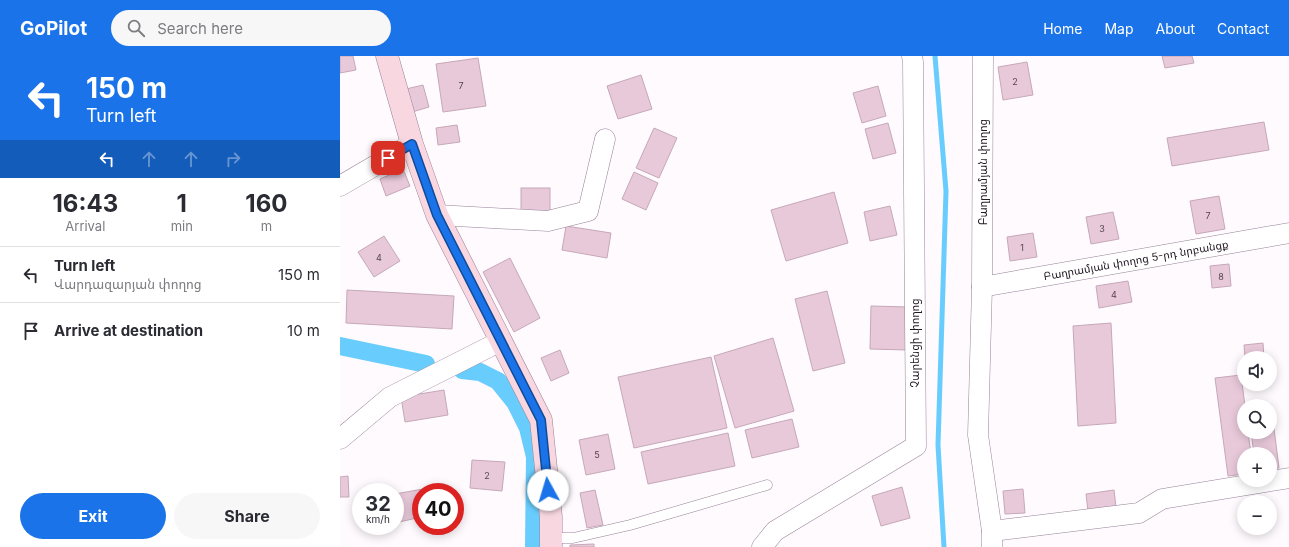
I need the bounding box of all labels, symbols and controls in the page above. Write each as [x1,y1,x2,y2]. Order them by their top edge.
search box [111,10,391,46]
text: GoPilot [20,17,87,40]
icon: search [125,17,147,39]
text: Search here [157,19,243,38]
text: Home [1043,20,1082,37]
text: Map [1104,20,1134,37]
text: About [1156,20,1195,37]
text: Contact [1217,20,1269,37]
text: 150 m [86,71,167,105]
icon: left [20,72,72,124]
house number: 2 [1012,76,1018,87]
house number: 7 [458,80,464,91]
text: Turn left [86,105,156,126]
street label: Բաղրամյան փողոց [976,119,990,225]
pin [371,141,405,175]
icon: arrive [377,147,399,169]
icon: left [96,148,118,170]
icon: ahead [138,148,160,170]
icon: ahead [180,148,202,170]
icon: right [222,148,244,170]
text: 16:43 [52,189,118,218]
text: 1 [177,189,187,218]
text: 160 [245,189,287,218]
house number: 7 [1205,210,1211,221]
text: Arrival [65,218,105,234]
text: min [171,218,193,234]
text: m [261,218,272,234]
house number: 3 [1099,223,1105,234]
street label: Բաղրամյան փողոց 5-րդ նրբանցք [1042,237,1230,283]
house number: 1 [1020,242,1024,253]
house number: 4 [376,252,382,263]
text: Turn left [54,256,115,275]
icon: left [20,264,42,286]
text: 150 m [278,265,320,284]
house number: 8 [1218,271,1224,282]
text: Վարդազարյան փողոց [54,276,202,292]
house number: 4 [1111,289,1117,300]
street label: Չարենցի փողոց [908,298,922,388]
icon: arrive [20,320,42,342]
text: Arrive at destination [54,321,203,340]
text: 10 m [287,321,320,340]
map controls [1237,351,1277,535]
button: sound [1237,351,1277,391]
button: search [1237,399,1277,439]
button: + [1237,447,1277,487]
house number: 5 [594,449,600,460]
position arrow [527,469,569,511]
house number: 2 [484,470,490,481]
speed limit sign: 40 [412,483,464,535]
text: 32 [365,492,391,516]
button: Exit [20,493,166,539]
button: Share [174,493,320,539]
button: − [1237,495,1277,535]
text: km/h [366,513,390,525]

